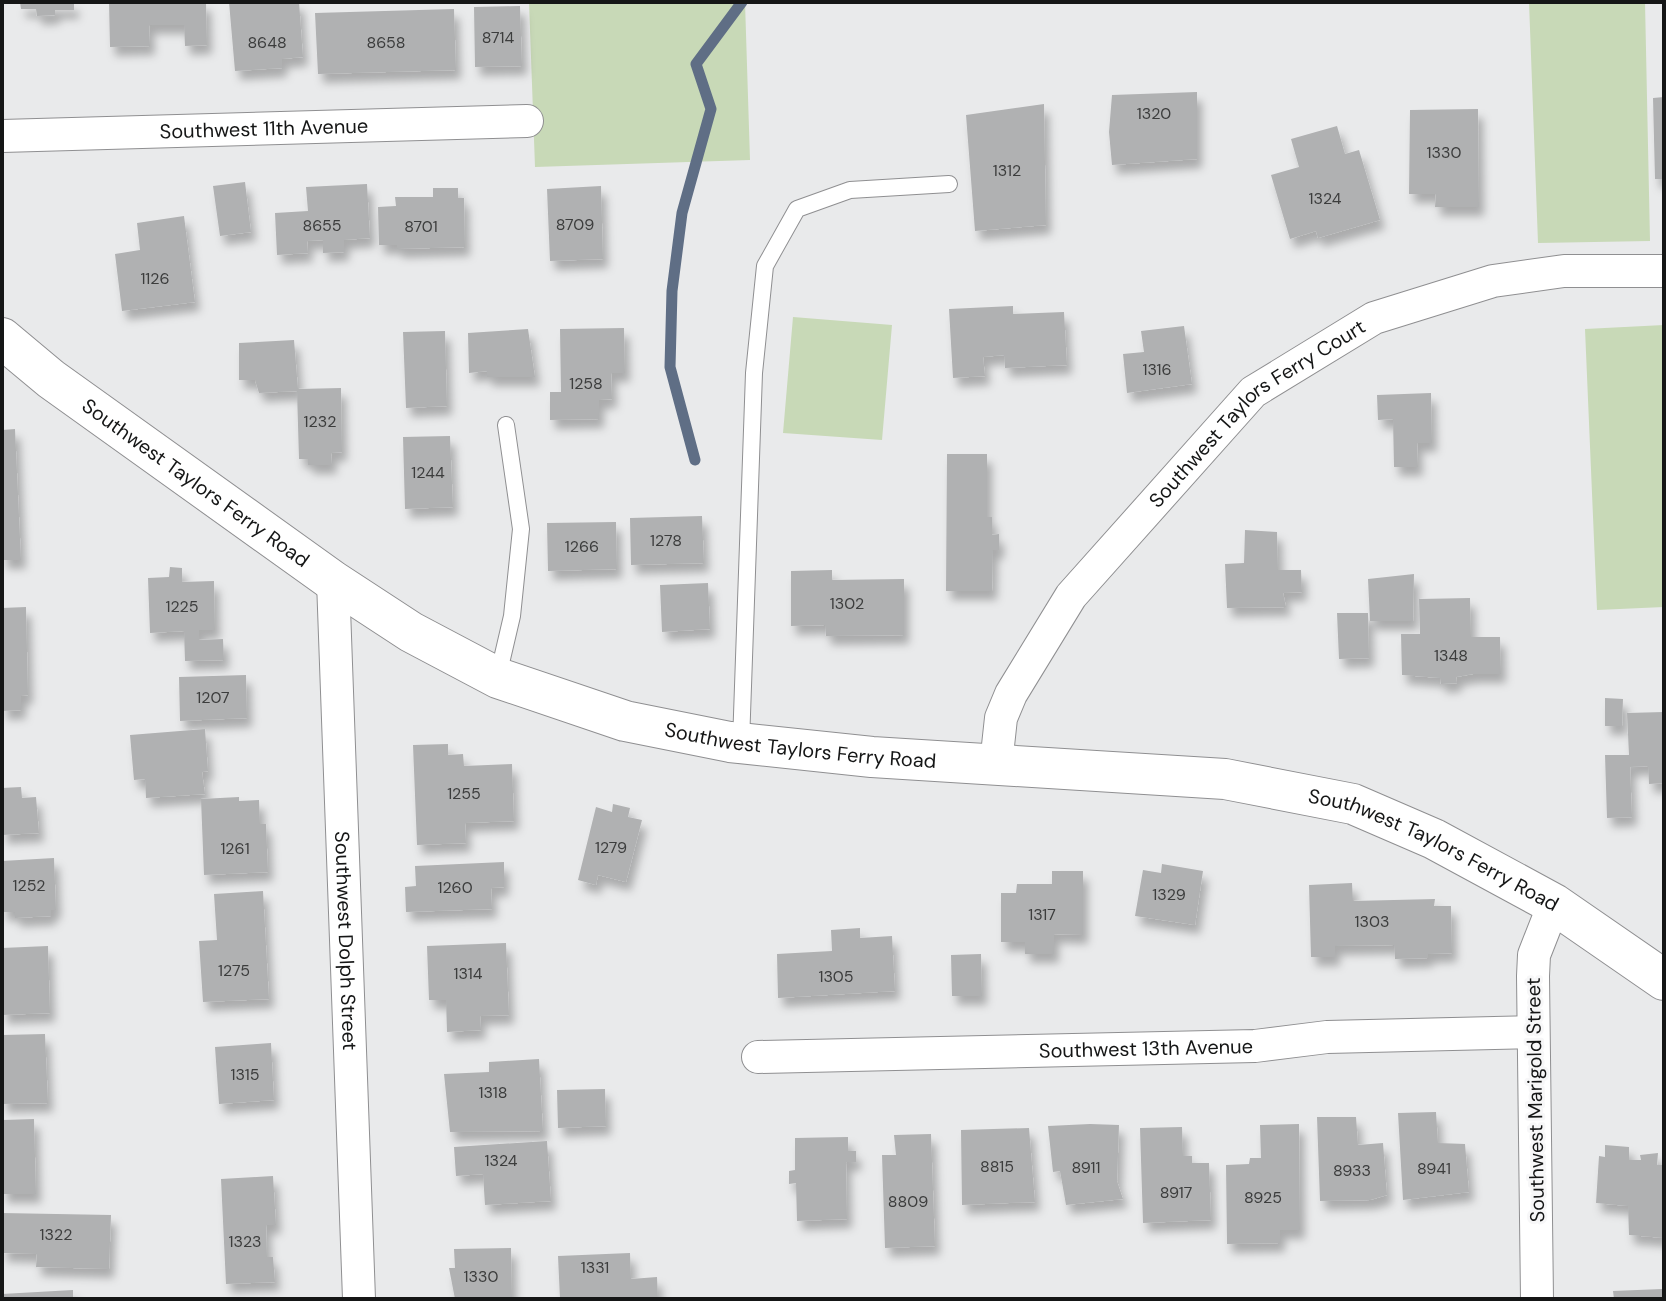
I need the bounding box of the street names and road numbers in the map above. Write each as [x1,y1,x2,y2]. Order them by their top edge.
street label: Southwest 11th Avenue [159,113,368,144]
street label: Southwest Taylors Ferry Court [1143,313,1370,513]
street label: Southwest Taylors Ferry Road [77,393,315,573]
street label: Southwest Taylors Ferry Road [662,716,937,774]
street label: Southwest Taylors Ferry Road [1306,783,1563,917]
street label: Southwest Dolph Street [329,831,363,1051]
street label: Southwest Marigold Street [1520,977,1550,1223]
street label: Southwest 13th Avenue [1039,1033,1253,1064]

